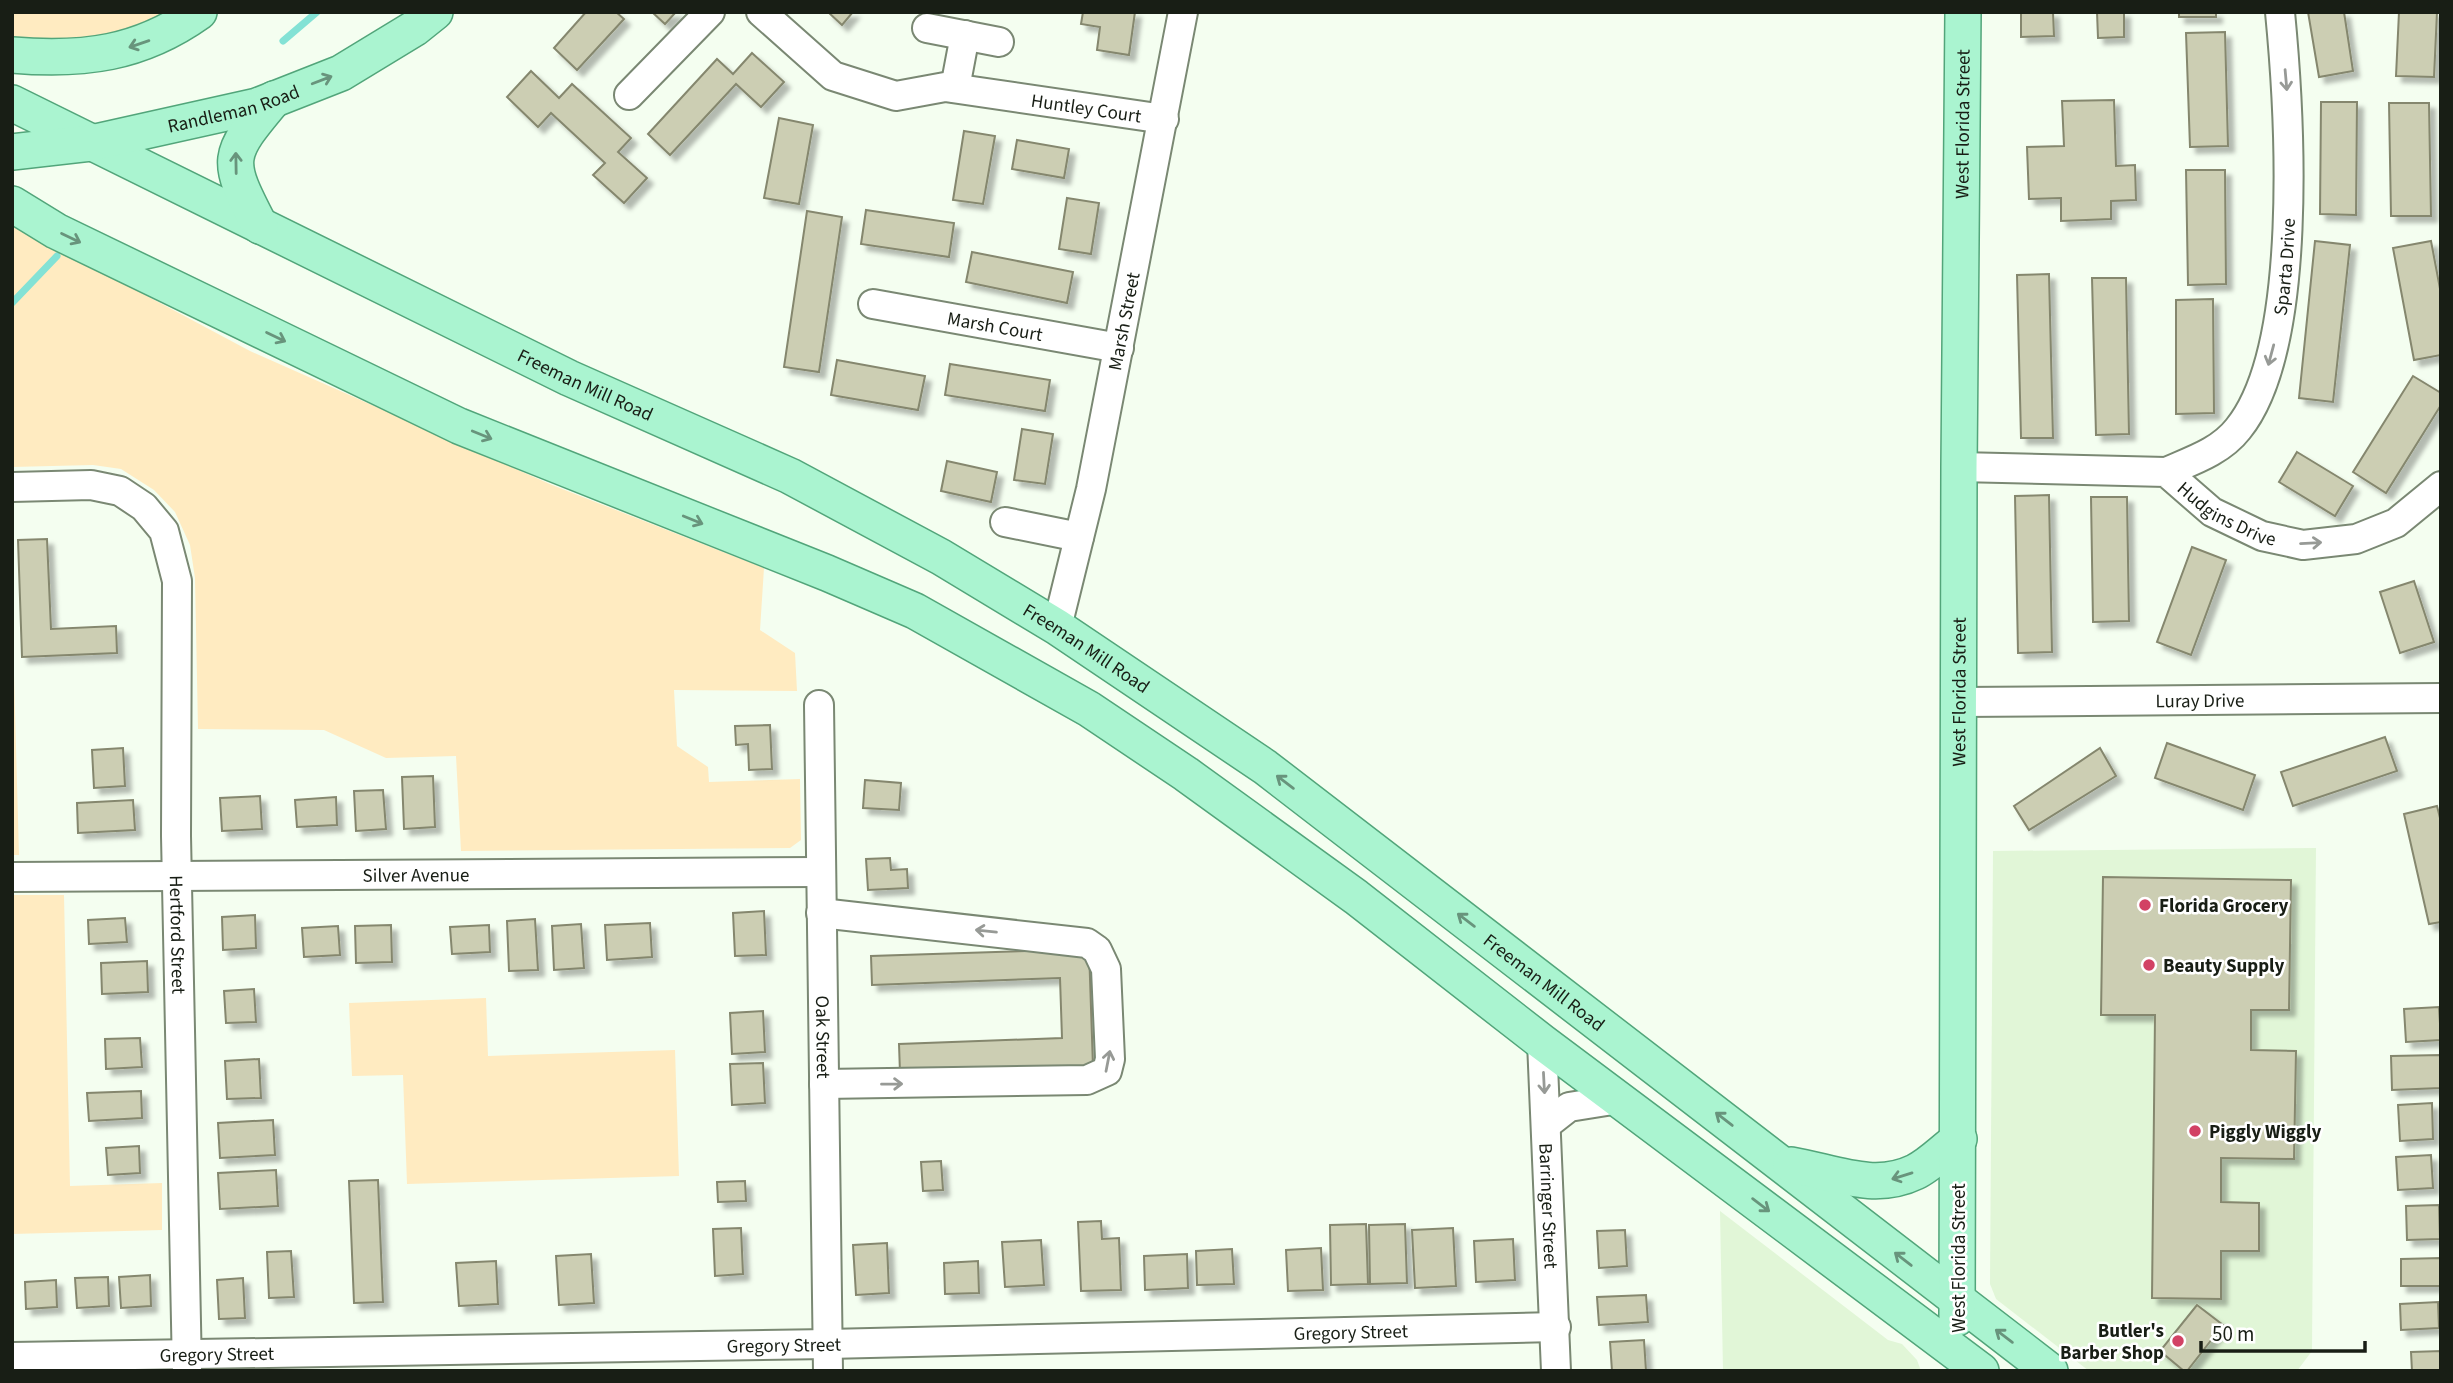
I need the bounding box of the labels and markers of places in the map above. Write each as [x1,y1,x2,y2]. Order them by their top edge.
place label: Florida Grocery [2159,893,2288,920]
marker: Florida Grocery [2137,897,2153,913]
place label: Beauty Supply [2163,953,2284,980]
marker: Beauty Supply [2141,957,2157,973]
place label: Piggly Wiggly [2209,1119,2321,1146]
marker: Piggly Wiggly [2187,1123,2203,1139]
place label: Butler's Barber Shop [2060,1318,2164,1367]
marker: Butler's Barber Shop [2170,1333,2186,1349]

